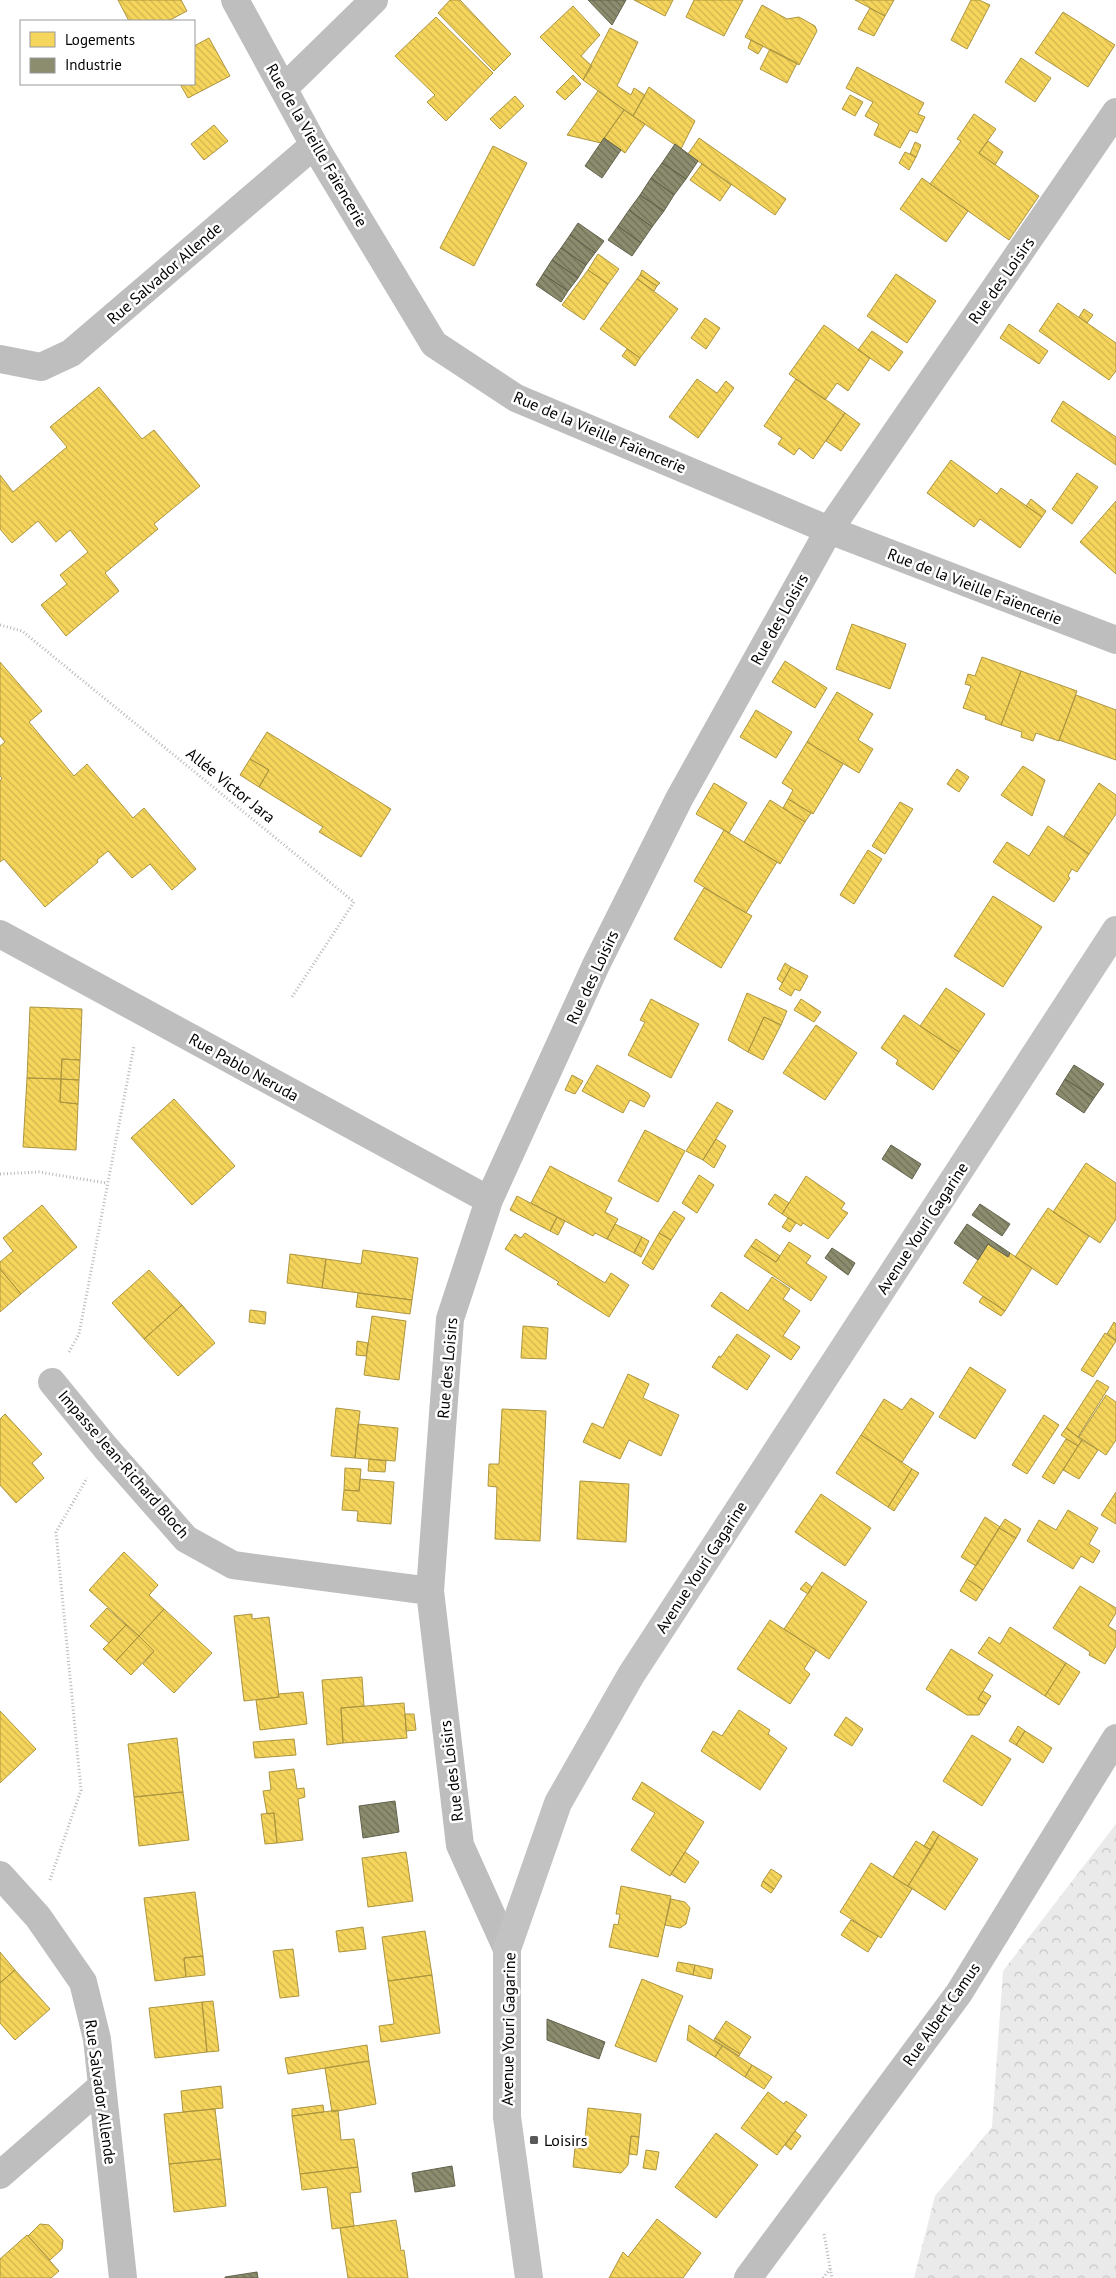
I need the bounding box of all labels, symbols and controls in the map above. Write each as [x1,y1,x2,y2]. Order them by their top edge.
legend [20,20,195,85]
text: Logements [65,30,135,49]
text: Industrie [65,55,122,74]
street label: Rue de la Vieille Faïencerie [262,60,372,230]
street label: Rue Salvador Allende [102,218,226,328]
street label: Rue des Loisirs [964,232,1038,327]
street label: Rue de la Vieille Faïencerie [511,387,689,477]
street label: Rue de la Vieille Faïencerie [885,543,1065,629]
street label: Rue des Loisirs [746,570,812,668]
street label: Allée Victor Jara [182,743,280,827]
street label: Rue des Loisirs [561,927,623,1027]
street label: Rue Pablo Neruda [186,1029,302,1105]
street label: Avenue Youri Gagarine [872,1158,972,1298]
street label: Rue des Loisirs [433,1316,461,1419]
street label: Impasse Jean-Richard Bloch [54,1386,194,1542]
street label: Avenue Youri Gagarine [651,1497,751,1637]
street label: Rue des Loisirs [435,1719,467,1823]
street label: Avenue Youri Gagarine [497,1952,519,2106]
street label: Rue Albert Camus [898,1958,984,2069]
street label: Rue Salvador Allende [81,2018,121,2166]
place label: Loisirs [544,2130,588,2150]
marker: Loisirs [528,2134,540,2146]

